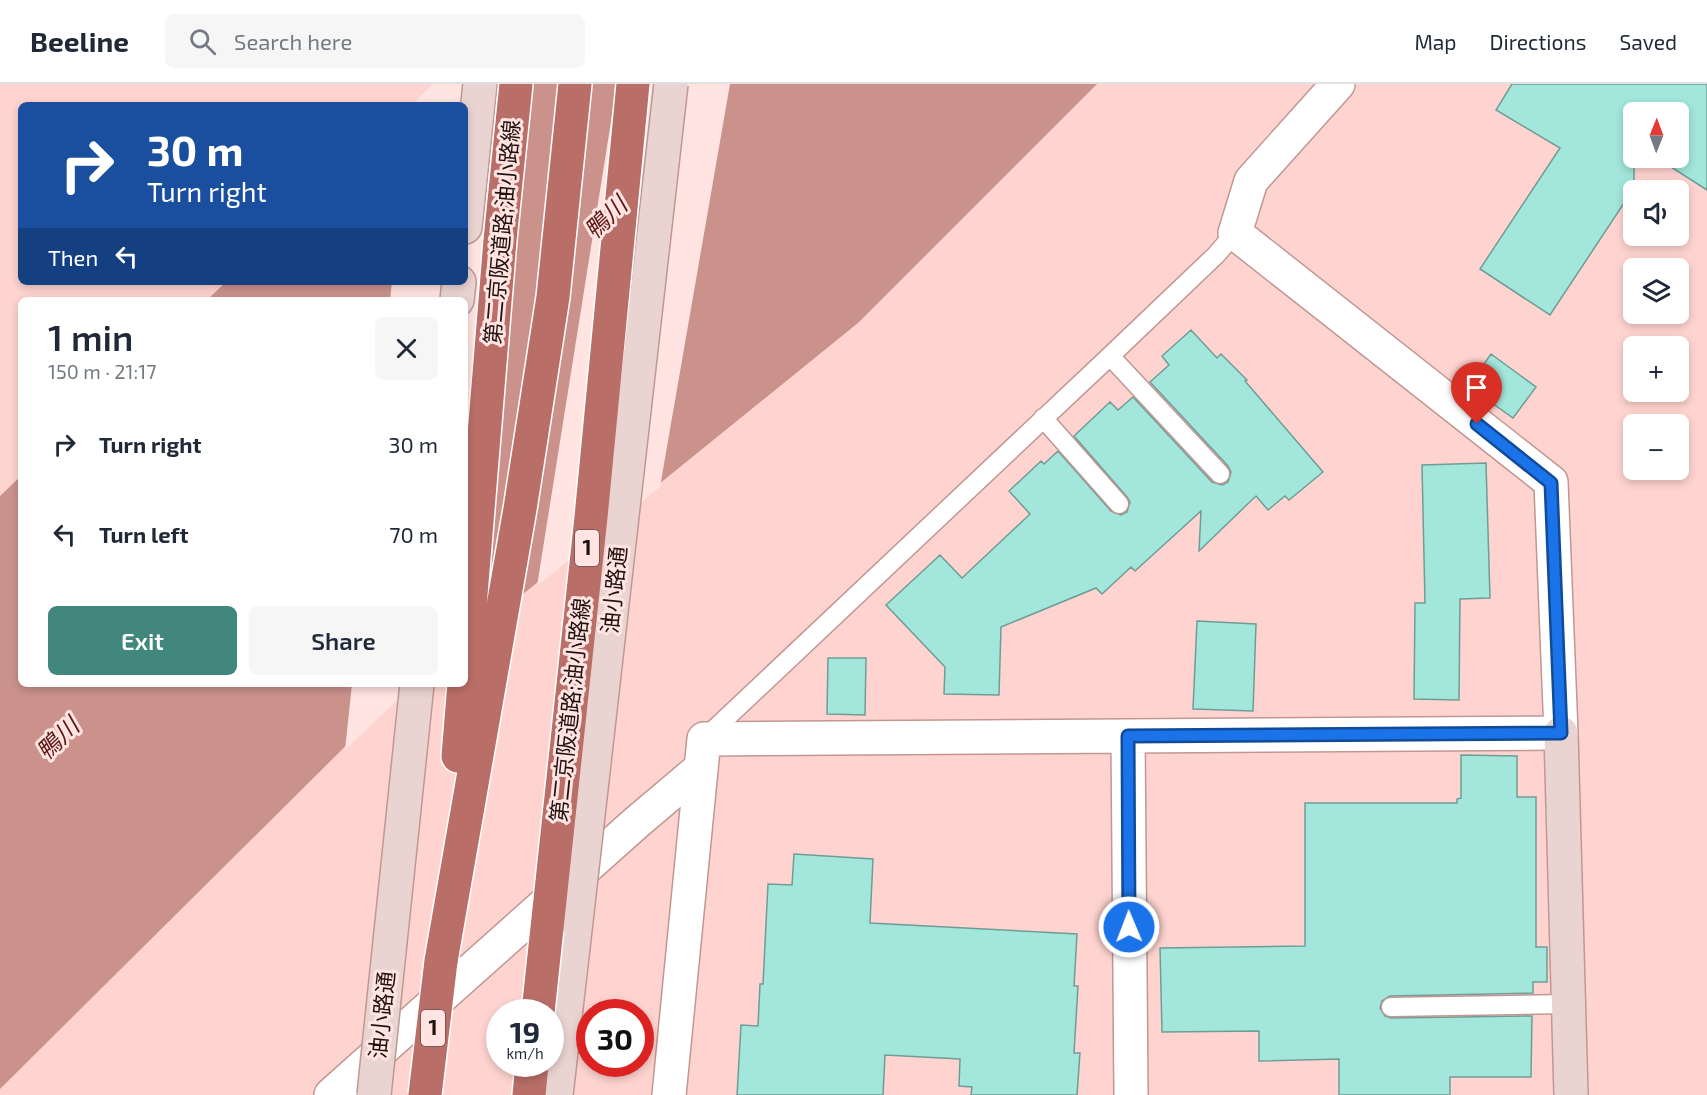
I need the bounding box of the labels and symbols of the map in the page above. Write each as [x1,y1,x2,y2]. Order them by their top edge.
north arrow [1623,102,1689,168]
street label: 第二京阪道路;油小路線 [478,119,524,345]
water label: 鴨川 [578,188,634,244]
pin [1451,362,1502,424]
road number: 1 [575,530,599,566]
street label: 油小路通 [595,545,631,635]
street label: 第二京阪道路;油小路線 [544,597,594,823]
water label: 鴨川 [30,709,86,765]
position arrow [1097,895,1161,959]
street label: 油小路通 [363,970,399,1060]
speed limit sign: 30 [576,999,654,1077]
road number: 1 [421,1010,445,1046]

